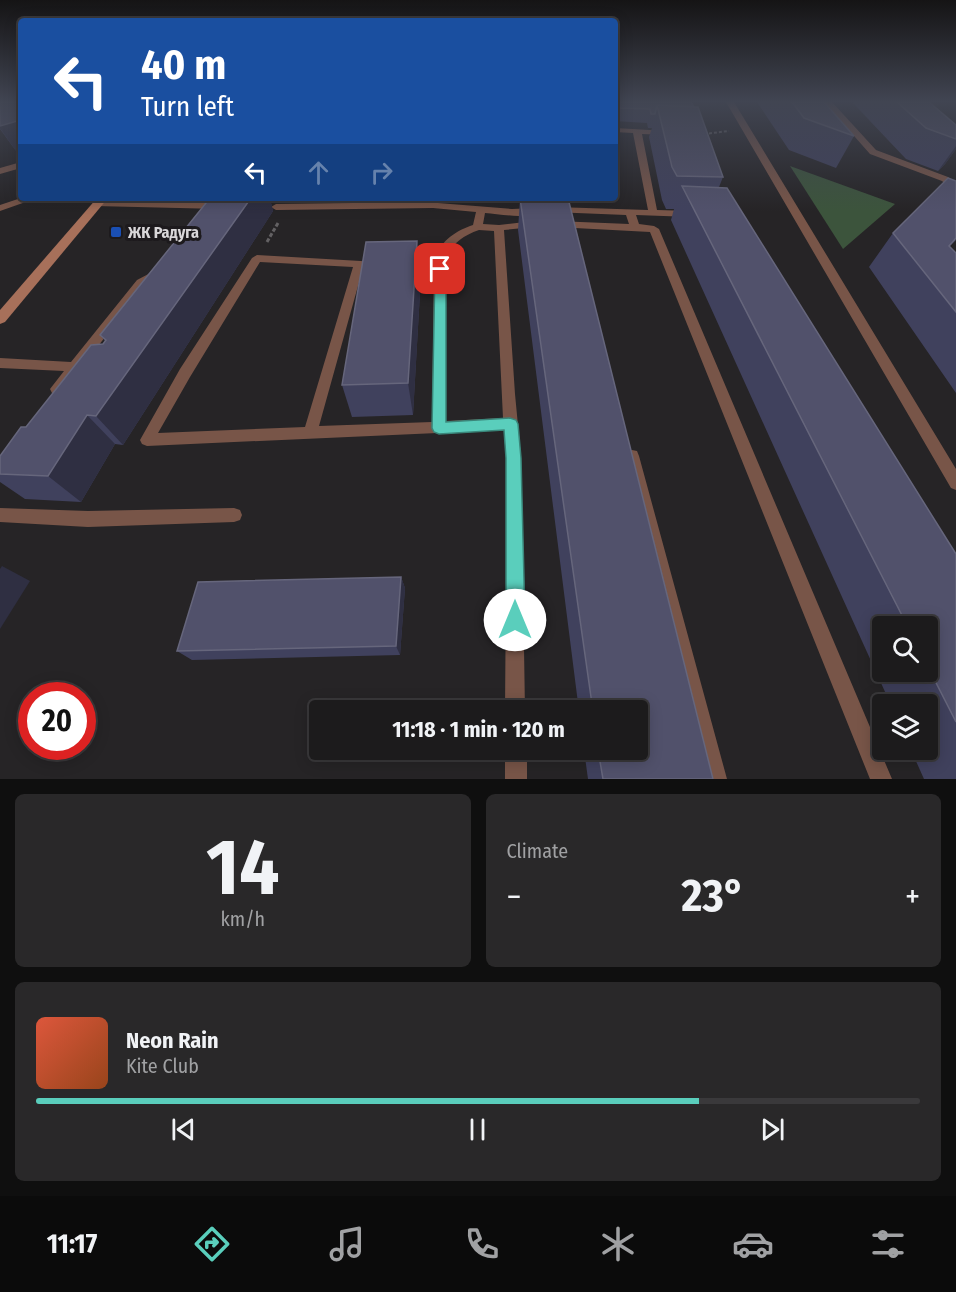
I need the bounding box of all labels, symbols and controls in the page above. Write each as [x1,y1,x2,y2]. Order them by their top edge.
text: 40 m [141,40,226,90]
icon: left [42,42,120,120]
text: Turn left [141,91,234,123]
icon: left [239,156,272,189]
icon: ahead [302,156,335,189]
icon: right [365,156,398,189]
place label: ЖК Радуга [127,223,199,242]
marker: ЖК Радуга [109,225,123,239]
pin [414,243,465,294]
icon: arrive [423,252,456,285]
position arrow [483,588,547,652]
map controls [872,616,938,760]
button: search [872,616,938,682]
speed limit sign: 20 [18,682,96,760]
button: layers [872,694,938,760]
text: 11:18 · 1 min · 120 m [392,716,565,743]
text: 14 [206,821,279,915]
text: Climate [507,839,568,863]
text: 23° [682,869,745,923]
text: − [507,877,521,917]
text: + [905,877,920,917]
text: km/h [220,907,265,931]
text: Neon Rain [126,1027,219,1054]
text: Kite Club [126,1054,199,1078]
icon: previous [167,1113,200,1146]
icon: pause [461,1113,494,1146]
icon: next [756,1113,789,1146]
icon: directions [191,1223,233,1265]
icon: music [326,1223,368,1265]
icon: phone [461,1223,503,1265]
icon: climate [597,1223,639,1265]
icon: car [732,1223,774,1265]
icon: filters [867,1223,909,1265]
text: 11:17 [47,1228,97,1260]

